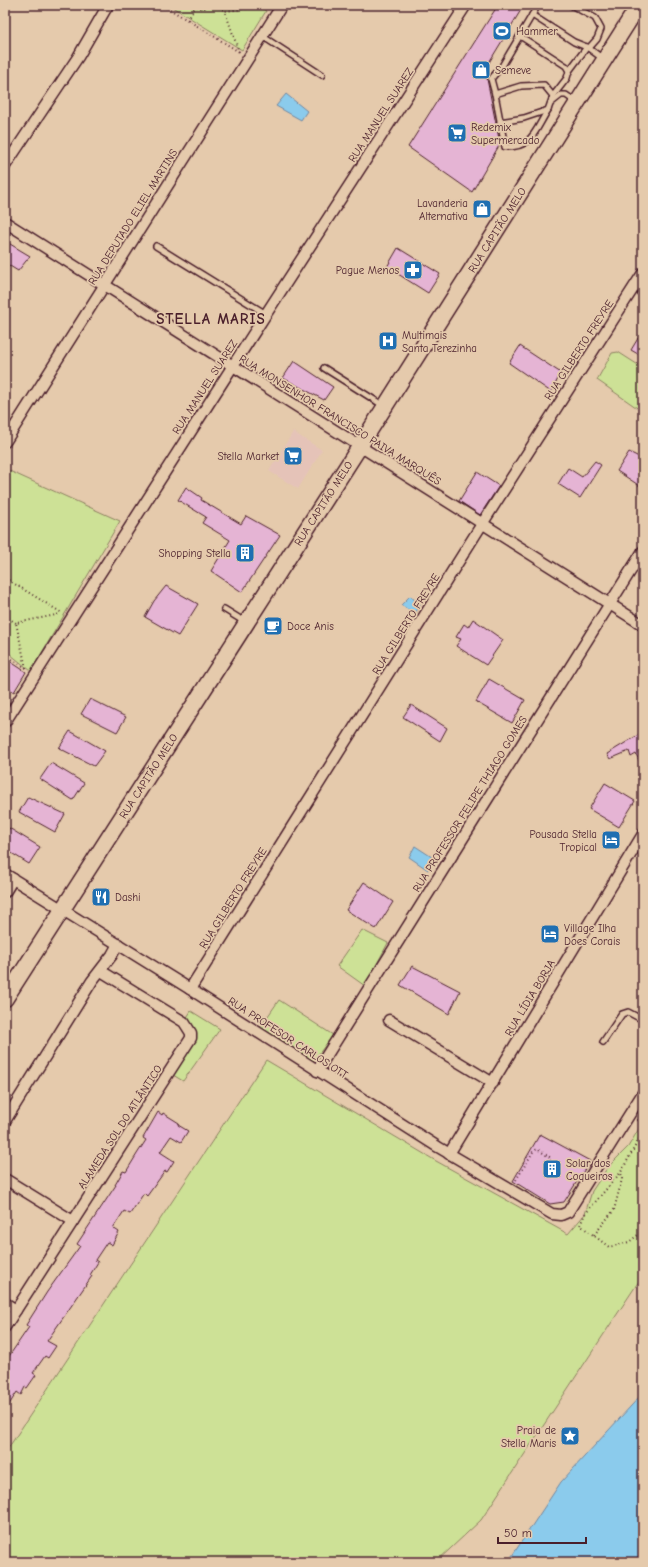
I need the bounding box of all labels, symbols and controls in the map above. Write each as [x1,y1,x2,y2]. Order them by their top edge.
sports icon: Hammer [491,20,513,42]
place label: Hammer [516,25,558,38]
shop icon: Semeve [470,59,492,81]
place label: Semeve [495,64,532,77]
street label: RUA MANUEL SUAREZ [346,65,417,165]
place label: Redemix Supermercado [471,121,540,147]
supermarket icon: Redemix Supermercado [446,122,468,144]
street label: RUA DEPUTADO ELIEL MARTINS [86,147,180,287]
street label: RUA CAPITÃO MELO [465,185,529,275]
place label: Lavanderia Alternativa [417,197,468,223]
shop icon: Lavanderia Alternativa [471,198,493,220]
pharmacy icon: Pague Menos [402,259,424,281]
place label: Pague Menos [336,264,399,277]
street label: RUA GILBERTO FREYRE [542,297,616,403]
district label: STELLA MARIS [156,310,266,328]
place label: Multimais Santa Terezinha [402,329,477,355]
hospital icon: Multimais Santa Terezinha [377,330,399,352]
street label: RUA MANUEL SUAREZ [170,337,241,437]
street label: RUA MONSENHOR FRANCISCO PAIVA MARQUÊS [237,351,444,488]
supermarket icon: Stella Market [282,445,304,467]
place label: Stella Market [217,450,280,463]
street label: RUA CAPITÃO MELO [291,459,355,548]
building icon: Shopping Stella [234,542,256,564]
place label: Shopping Stella [159,547,231,560]
street label: RUA GILBERTO FREYRE [370,571,443,677]
cafe icon: Doce Anis [262,615,284,637]
place label: Doce Anis [287,620,334,633]
street label: RUA PROFESSOR FELIPE THIAGO GOMES [410,713,530,895]
street label: RUA CAPITÃO MELO [116,731,180,821]
place label: Pousada Stella Tropical [530,828,597,854]
hotel icon: Pousada Stella Tropical [600,829,622,851]
street label: RUA GILBERTO FREYRE [197,845,270,951]
restaurant icon: Dashi [90,886,112,908]
place label: Dashi [115,891,141,904]
place label: Village Ilha Does Corais [564,922,620,948]
hotel icon: Village Ilha Does Corais [539,923,561,945]
street label: RUA LÍDIA BORJA [501,956,558,1039]
street label: RUA PROFESOR CARLOS OTT [226,994,351,1082]
street label: ALAMEDA SOL DO ATLÂNTICO [74,1062,165,1191]
place label: Solar dos Coqueiros [566,1157,613,1183]
building icon: Solar dos Coqueiros [541,1158,563,1180]
place label: Praia de Stella Maris [501,1424,556,1450]
place icon: Praia de Stella Maris [559,1425,581,1447]
scale bar [498,1519,586,1545]
text: 50 m [504,1526,532,1540]

